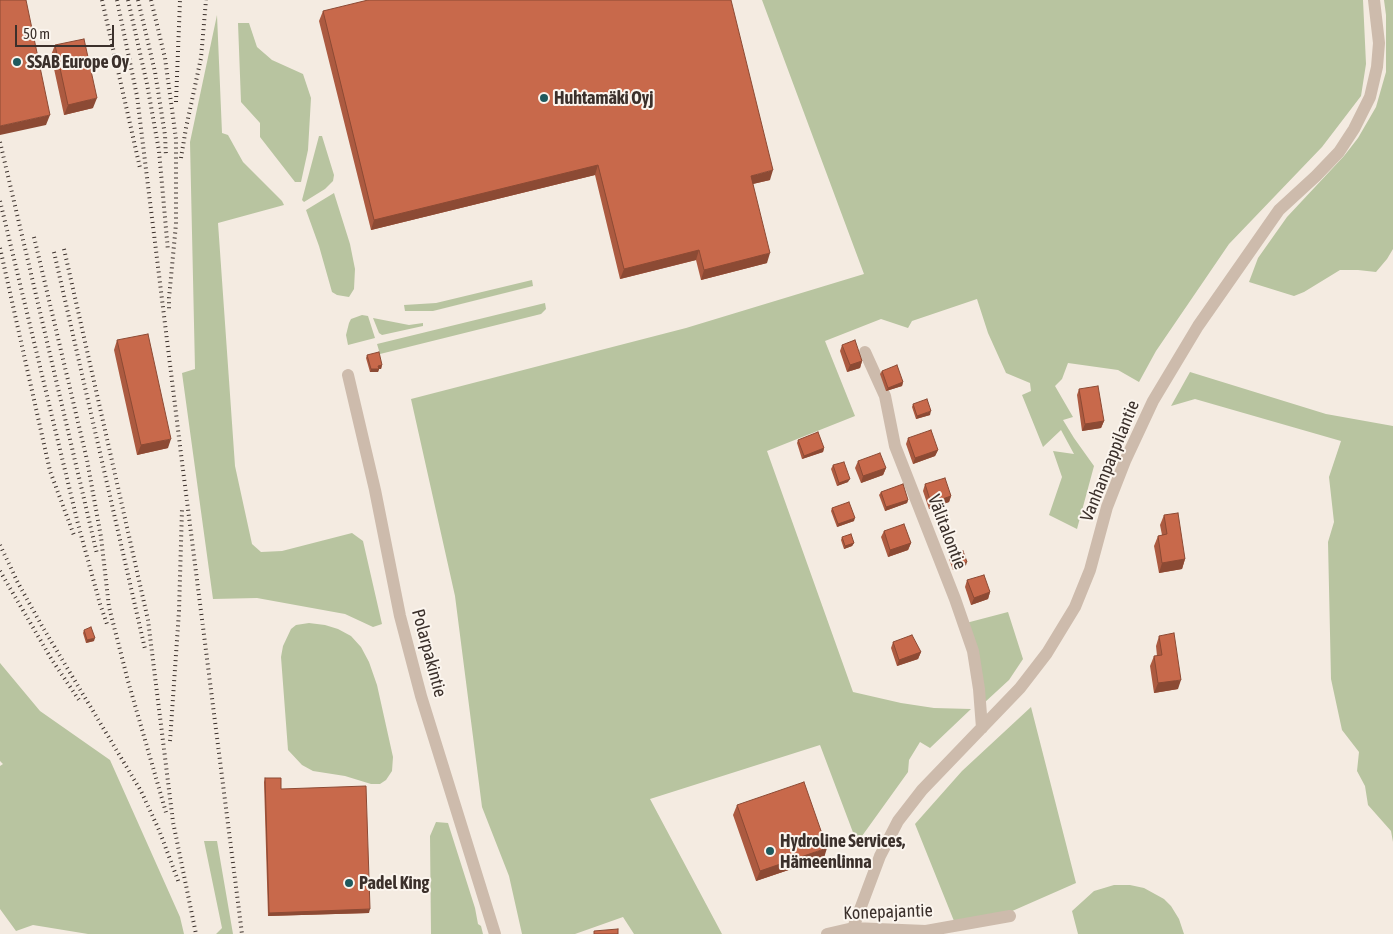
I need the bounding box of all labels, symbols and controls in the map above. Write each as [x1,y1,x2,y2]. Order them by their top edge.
scale bar [18,15,116,47]
text: 50 m [23,25,50,42]
place label: SSAB Europe Oy [27,51,129,73]
marker: SSAB Europe Oy [11,56,23,68]
place label: Huhtamäki Oyj [554,87,653,109]
marker: Huhtamäki Oyj [538,92,550,104]
street label: Vanhanpappilantie [1076,397,1144,525]
street label: Välitalontie [923,492,971,572]
street label: Polarpakintie [407,607,451,699]
place label: Hydroline Services, Hämeenlinna [780,830,905,872]
marker: Hydroline Services, Hämeenlinna [764,845,776,857]
place label: Padel King [359,872,429,894]
marker: Padel King [343,877,355,889]
street label: Konepajantie [843,900,933,924]

